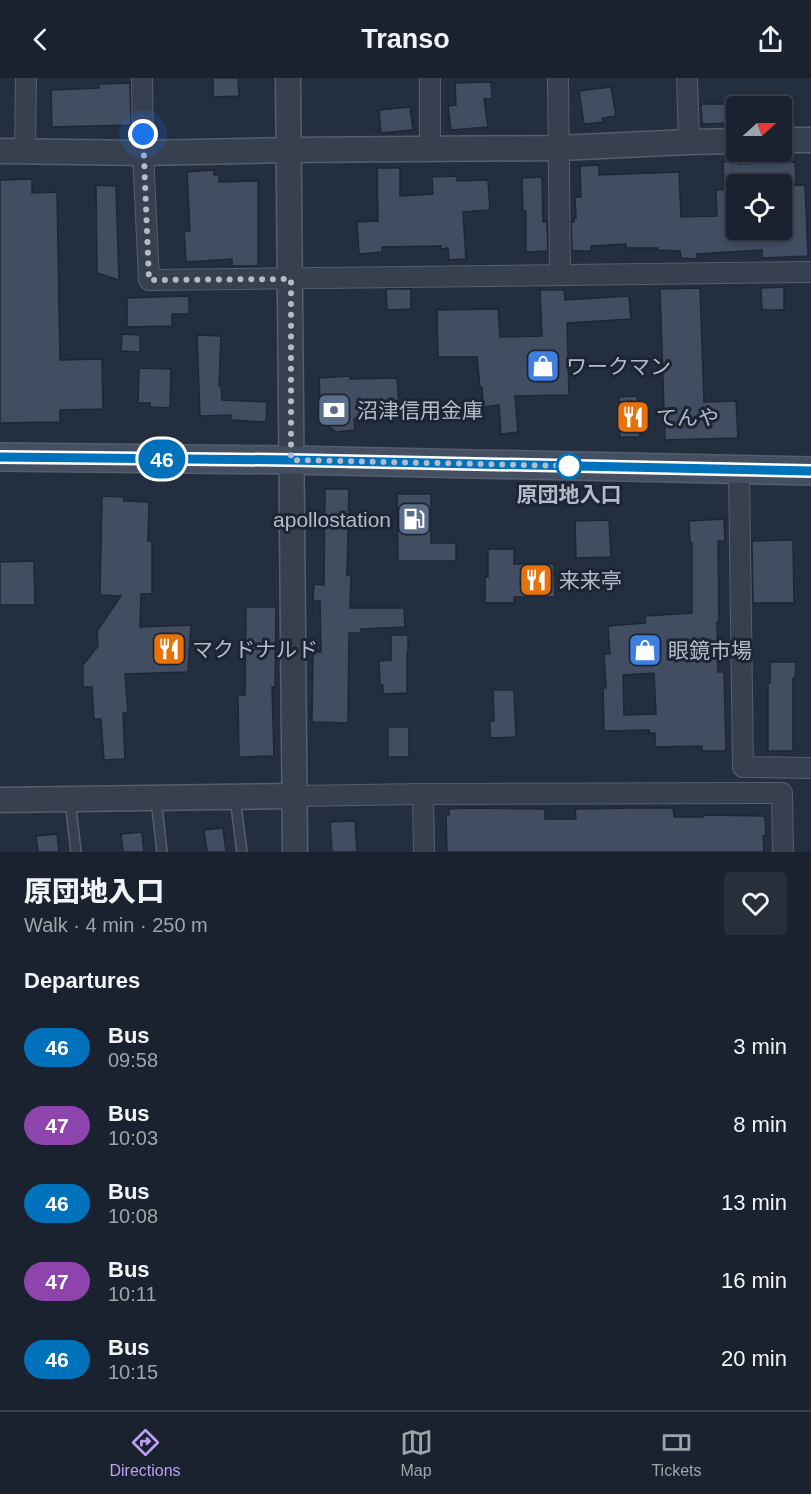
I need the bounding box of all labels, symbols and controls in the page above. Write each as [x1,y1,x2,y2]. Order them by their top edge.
icon: back [24,23,57,56]
icon: share [754,23,787,56]
text: Transo [361,24,450,54]
north arrow [726,96,792,162]
map controls [726,96,792,240]
your location [128,119,158,149]
button: locate [726,174,792,240]
shop icon: ワークマン [525,348,561,384]
place label: ワークマン [566,355,671,378]
bank icon: 沼津信用金庫 [316,392,352,428]
place label: 沼津信用金庫 [357,399,483,422]
restaurant icon: てんや [615,399,651,435]
place label: てんや [656,406,719,429]
line badge: 46 [135,440,189,478]
text: 46 [150,448,174,471]
marker: 原団地入口 [556,453,582,479]
place label: 原団地入口 [517,483,622,506]
fuel station icon: apollostation [396,501,432,537]
place label: apollostation [273,508,391,531]
restaurant icon: 来来亭 [518,562,554,598]
place label: 来来亭 [559,569,622,592]
restaurant icon: マクドナルド [151,631,187,667]
shop icon: 眼鏡市場 [627,632,663,668]
place label: マクドナルド [192,638,318,661]
place label: 眼鏡市場 [668,639,752,662]
button: heart [724,872,787,935]
text: 原団地入口 [24,876,164,907]
text: Walk · 4 min · 250 m [24,914,208,936]
text: Departures [24,968,140,993]
text: Bus [108,1023,150,1048]
text: 3 min [733,1034,787,1059]
text: 46 [45,1036,69,1059]
text: 09:58 [108,1049,158,1071]
text: Bus [108,1101,150,1126]
text: 8 min [733,1112,787,1137]
text: 47 [45,1114,69,1137]
text: 10:03 [108,1127,158,1149]
text: Bus [108,1179,150,1204]
text: 13 min [721,1190,787,1215]
text: 46 [45,1192,69,1215]
text: 10:08 [108,1205,158,1227]
text: Bus [108,1257,150,1282]
text: 16 min [721,1268,787,1293]
text: 47 [45,1270,69,1293]
text: 10:11 [108,1283,157,1305]
text: Bus [108,1335,150,1360]
text: 20 min [721,1346,787,1371]
text: 46 [45,1348,69,1371]
text: 10:15 [108,1361,158,1383]
tab: Directions [109,1426,181,1480]
tab: Map [400,1426,433,1480]
tab: Tickets [651,1426,702,1480]

